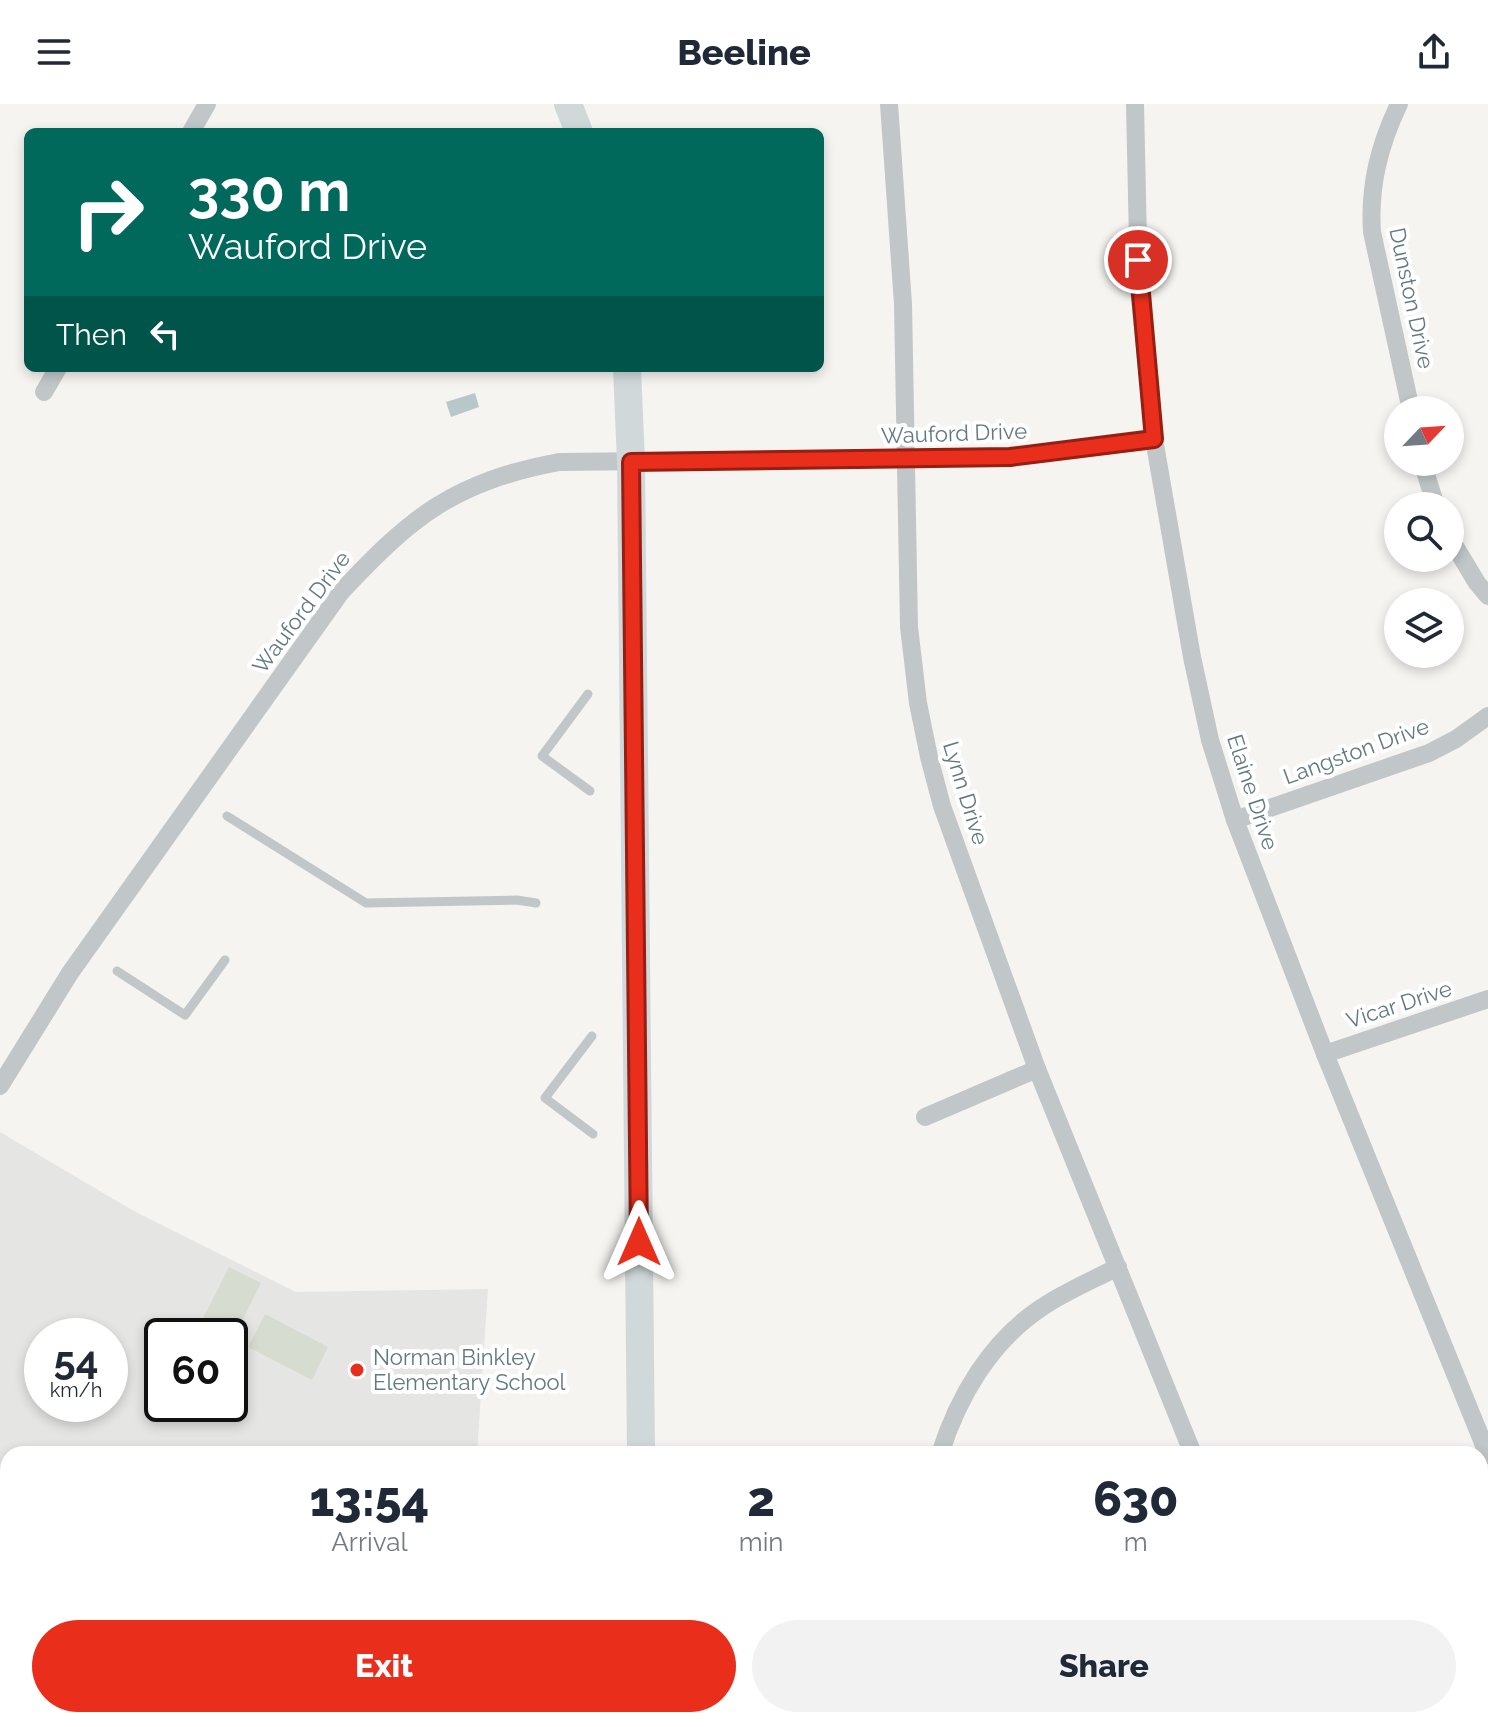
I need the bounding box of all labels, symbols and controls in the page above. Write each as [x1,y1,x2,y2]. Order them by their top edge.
icon: menu [32,30,76,74]
icon: share [1412,30,1456,74]
text: Beeline [677,31,811,73]
text: 330 m [188,158,350,224]
icon: right [56,160,160,264]
text: Wauford Drive [188,225,427,267]
street label: Dunston Drive [1384,225,1440,371]
pin [1104,226,1172,294]
icon: arrive [1116,238,1160,282]
icon: left [143,312,187,356]
text: Then [56,317,127,352]
north arrow [1384,396,1464,476]
map controls [1384,396,1464,668]
street label: Wauford Drive [881,417,1028,449]
button: search [1384,492,1464,572]
street label: Wauford Drive [247,546,355,678]
button: layers [1384,588,1464,668]
street label: Langston Drive [1280,713,1432,789]
street label: Elaine Drive [1222,731,1284,853]
street label: Lynn Drive [938,738,994,848]
street label: Vicar Drive [1343,975,1455,1033]
position arrow [597,1200,681,1284]
speed limit sign: 60 [144,1318,248,1422]
text: 54 [53,1336,98,1383]
place label: Norman Binkley Elementary School [373,1344,566,1395]
marker: Norman Binkley Elementary School [348,1361,366,1379]
text: km/h [50,1378,102,1402]
text: 13:54 [309,1471,429,1527]
text: 2 [747,1471,775,1527]
text: 630 [1093,1471,1179,1527]
text: Arrival [331,1527,408,1557]
text: min [739,1527,784,1557]
text: m [1124,1527,1148,1557]
button: Exit [32,1620,736,1712]
button: Share [752,1620,1456,1712]

